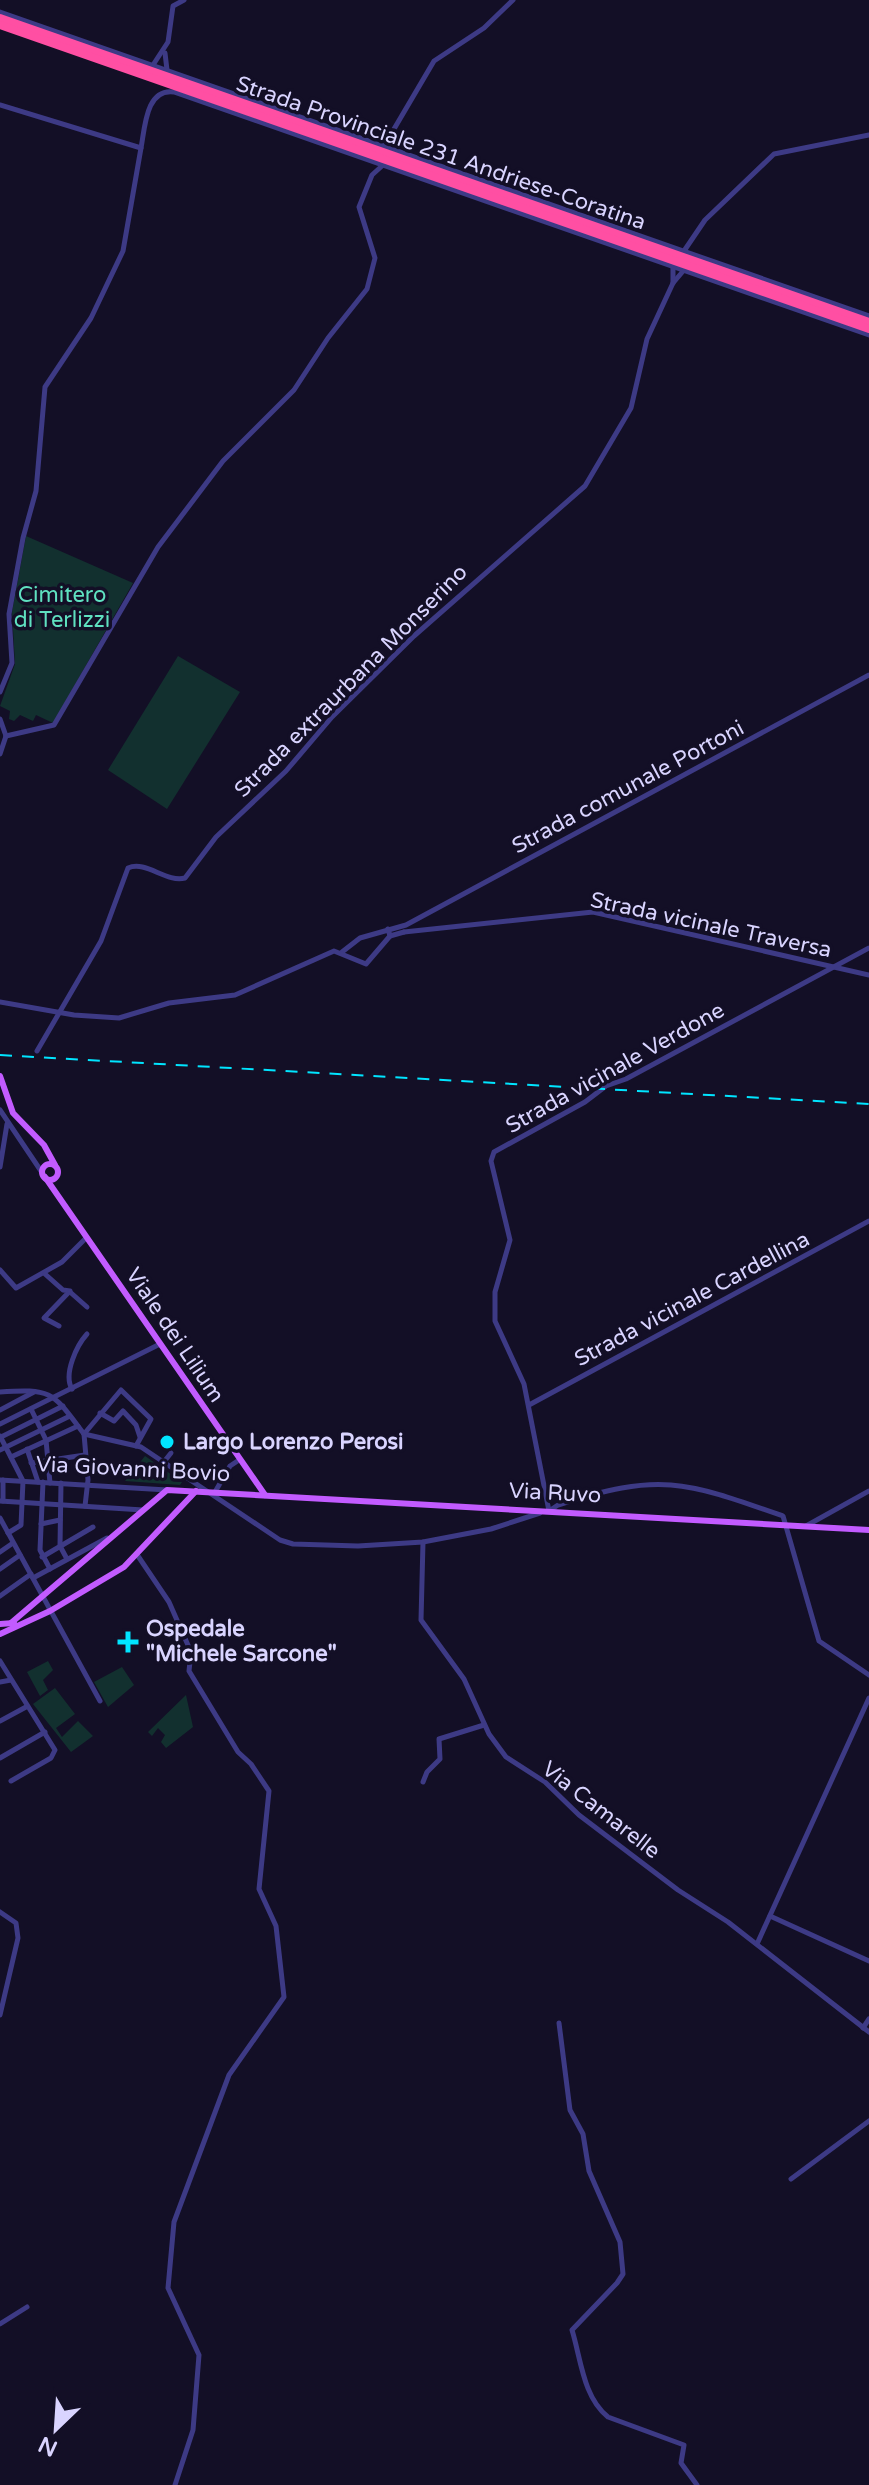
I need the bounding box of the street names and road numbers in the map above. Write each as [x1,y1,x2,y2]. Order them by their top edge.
street label: Strada Provinciale 231 Andriese-Coratina [233,70,649,236]
street label: Strada extraurbana Monserino [229,559,473,803]
street label: Strada comunale Portoni [508,715,748,859]
street label: Strada vicinale Traversa [588,887,834,963]
street label: Strada vicinale Verdone [501,997,729,1139]
street label: Strada vicinale Cardellina [570,1226,814,1372]
street label: Viale dei Lilium [120,1263,230,1407]
street label: Via Giovanni Bovio [35,1451,231,1487]
street label: Via Ruvo [508,1478,602,1508]
street label: Via Camarelle [537,1756,665,1864]

